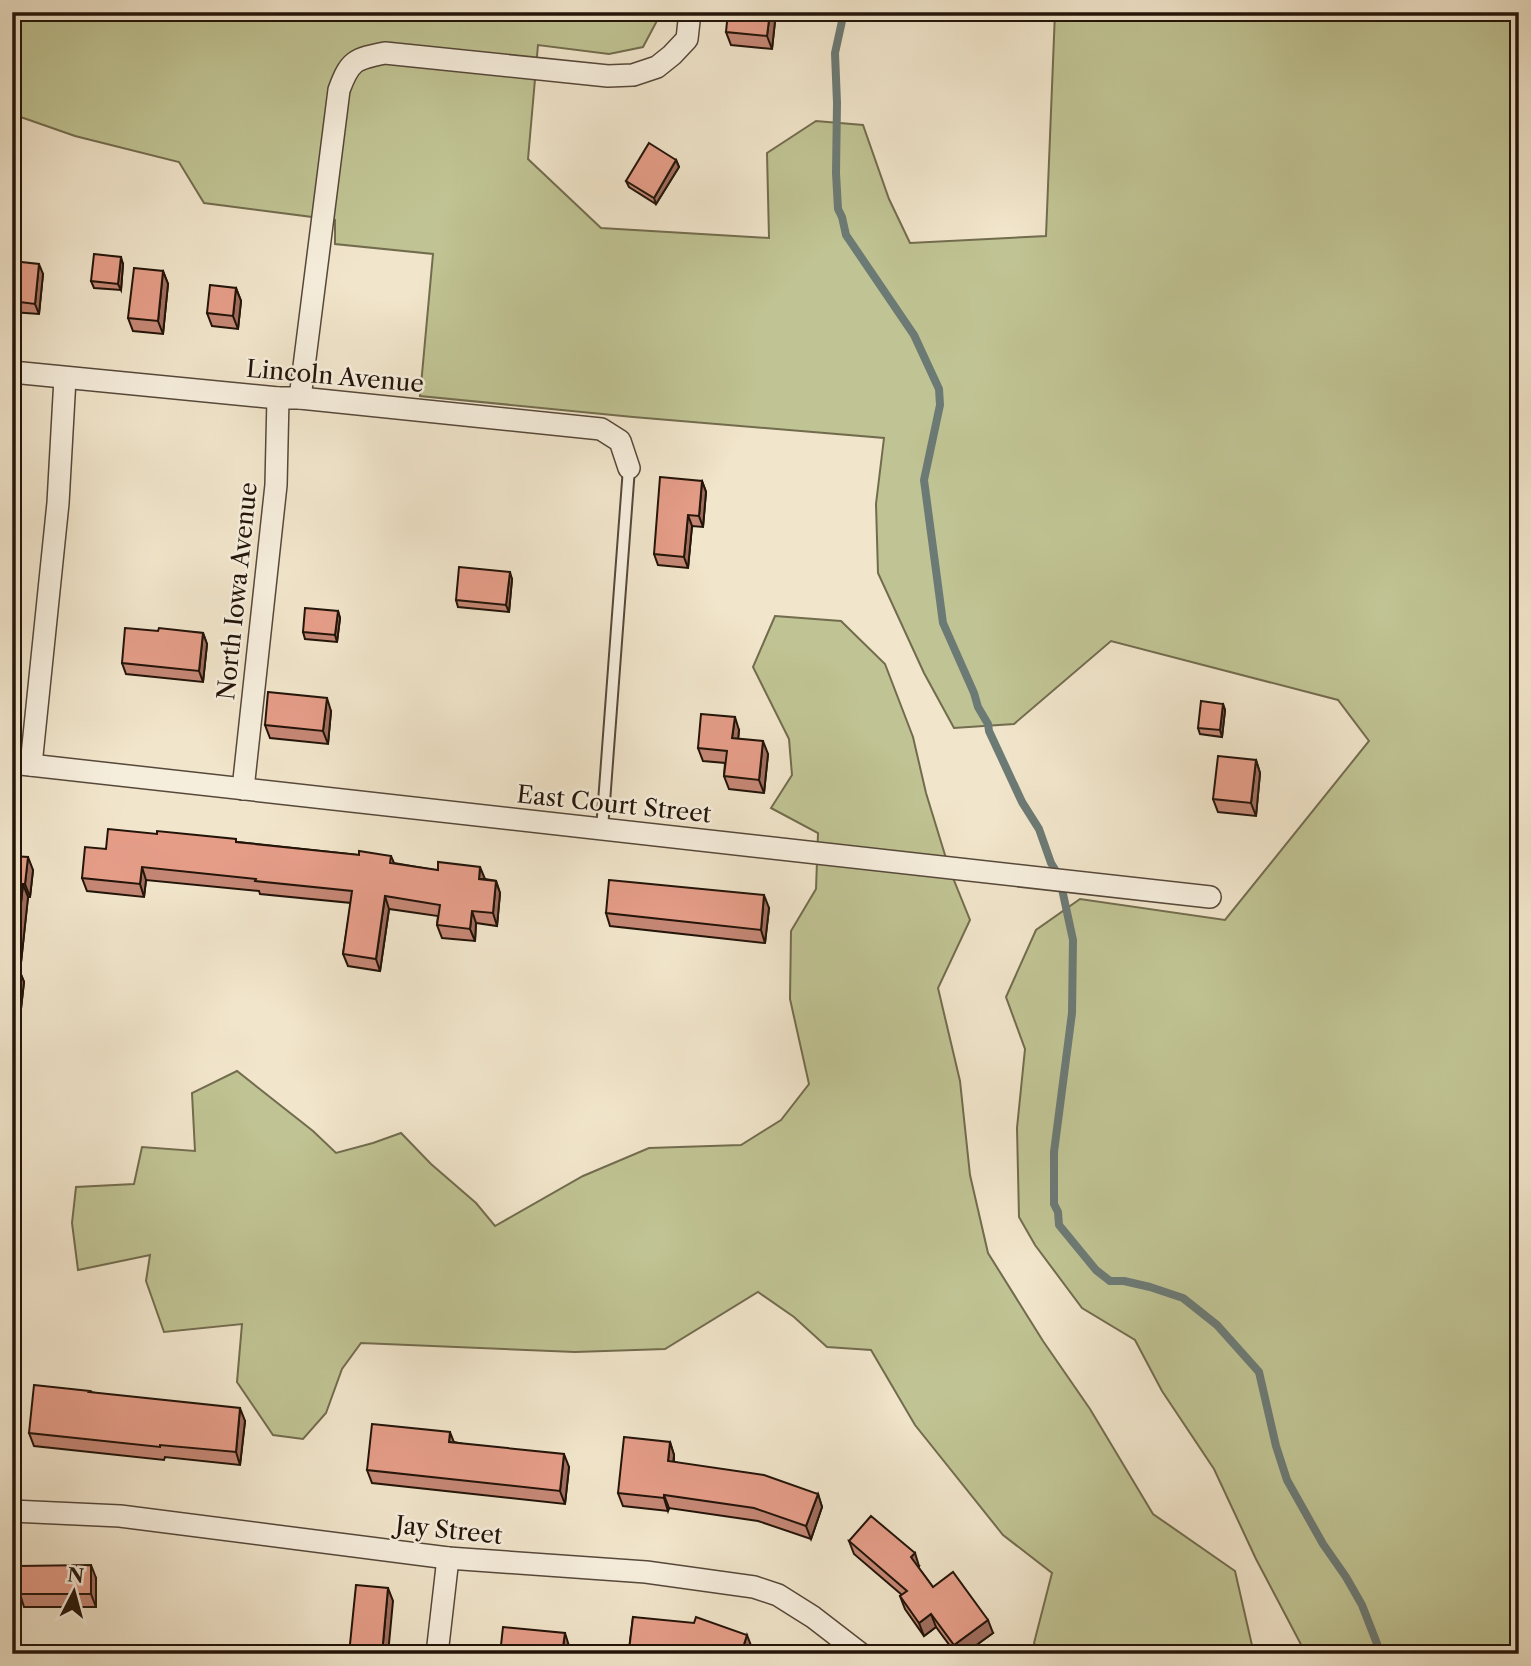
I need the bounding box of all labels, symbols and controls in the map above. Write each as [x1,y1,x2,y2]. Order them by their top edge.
street label: Lincoln Avenue [245,354,425,398]
street label: North Iowa Avenue [211,481,263,701]
street label: East Court Street [515,779,713,829]
street label: Jay Street [390,1510,504,1550]
north arrow [38,1558,108,1628]
text: N [66,1563,85,1588]

